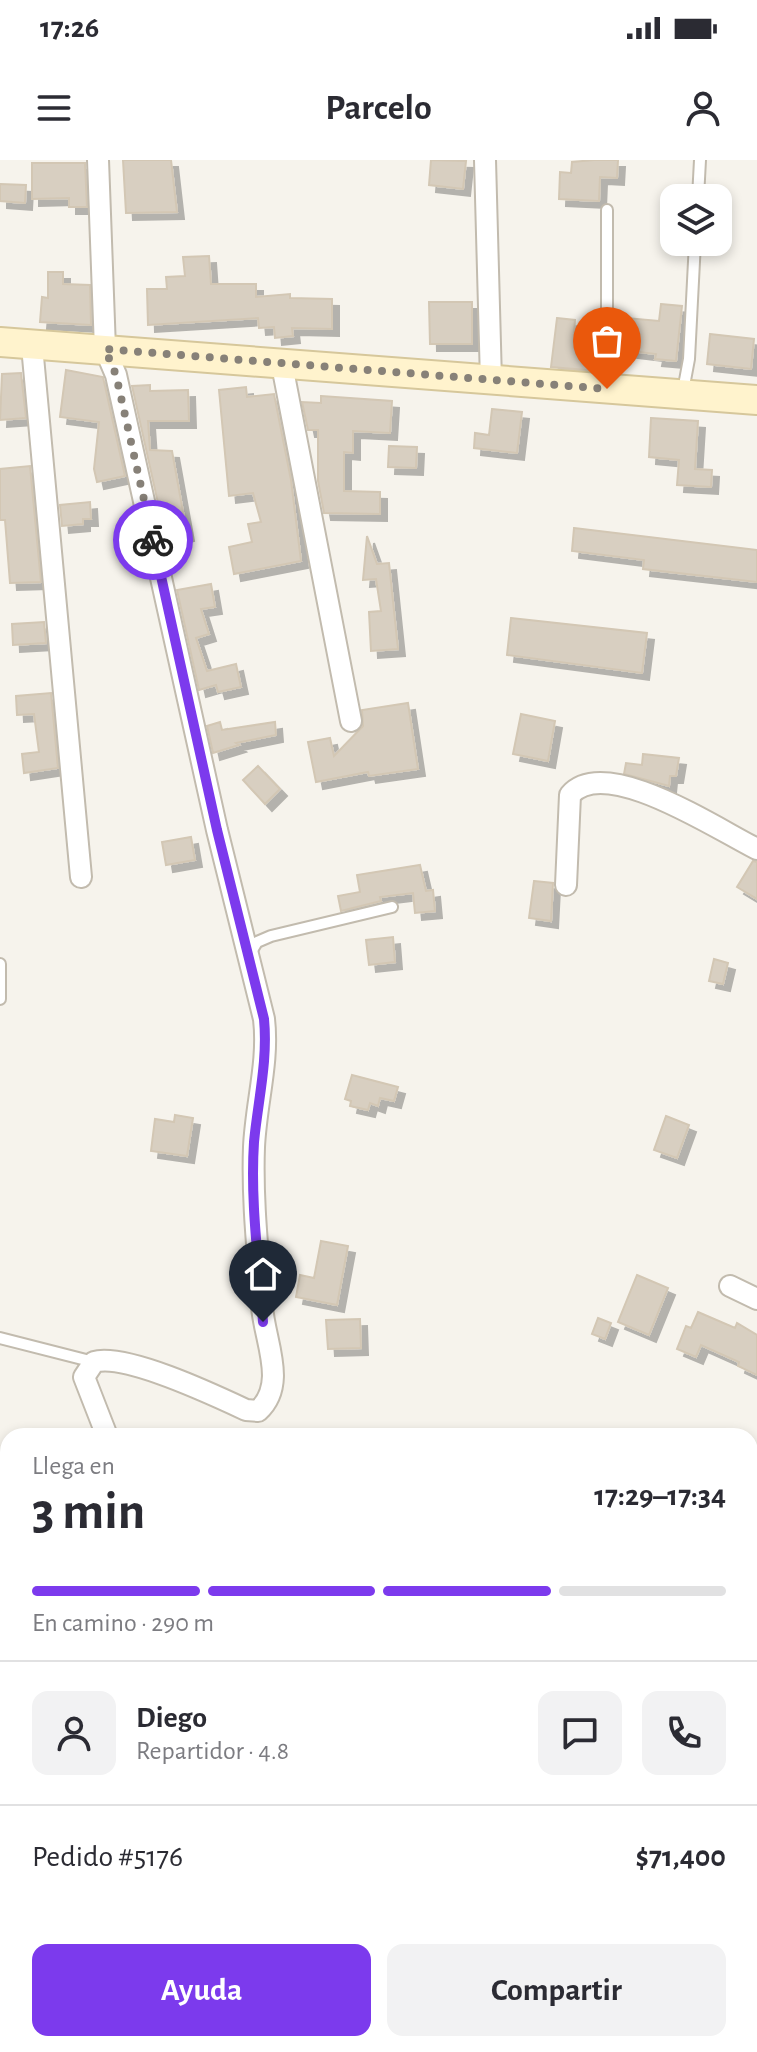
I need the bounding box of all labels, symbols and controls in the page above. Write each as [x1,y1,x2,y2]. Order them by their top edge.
text: 17:26 [40,13,99,43]
icon: menu [32,86,76,130]
icon: person [681,86,725,130]
text: Parcelo [325,90,432,126]
map controls [660,184,732,256]
button: layers [660,184,732,256]
pin [573,307,641,389]
icon: bag [585,319,629,363]
courier [113,500,193,580]
icon: bike [131,518,175,562]
pin [229,1240,297,1322]
icon: home [241,1252,285,1296]
text: Llega en [32,1453,115,1479]
text: 17:29–17:34 [594,1481,726,1511]
text: 3 min [32,1486,145,1538]
text: En camino · 290 m [32,1610,214,1636]
button: person [32,1691,116,1775]
button: chat [538,1691,622,1775]
button: phone [642,1691,726,1775]
text: Diego [136,1703,207,1733]
text: Repartidor · 4.8 [136,1738,289,1764]
text: Pedido #5176 [32,1842,183,1872]
text: $71,400 [636,1842,726,1872]
button: Ayuda [32,1944,371,2036]
button: Compartir [387,1944,726,2036]

